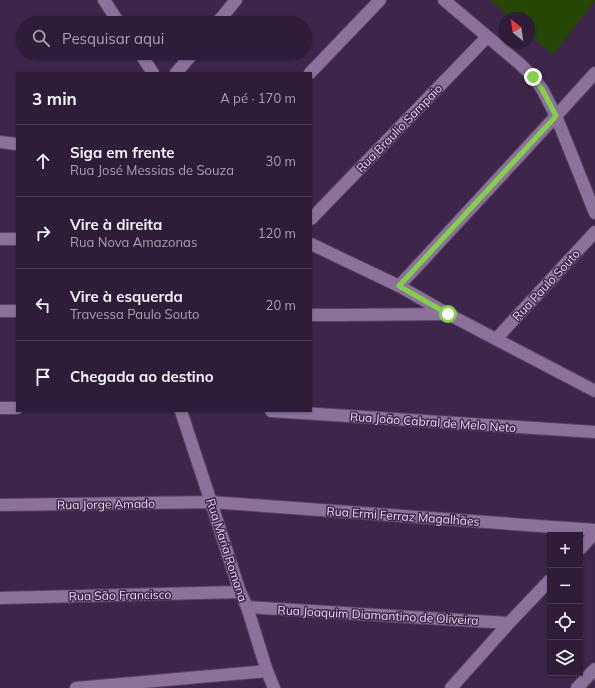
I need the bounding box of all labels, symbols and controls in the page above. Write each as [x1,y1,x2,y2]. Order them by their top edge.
north arrow [499,12,535,48]
search box [16,16,312,60]
icon: search [30,27,52,49]
text: Pesquisar aqui [62,29,164,48]
route end [524,68,542,86]
street label: Rua Braulio Sampaio [353,81,445,175]
text: 3 min [32,88,77,109]
text: A pé · 170 m [220,90,296,106]
text: Siga em frente [70,143,175,162]
icon: ahead [32,150,54,172]
text: 30 m [266,153,296,169]
text: Rua José Messias de Souza [70,162,234,178]
text: Vire à direita [70,215,162,234]
icon: right [32,222,54,244]
text: 120 m [258,225,296,241]
text: Rua Nova Amazonas [70,234,197,250]
street label: Rua Paulo Souto [509,246,583,324]
text: Vire à esquerda [70,287,183,306]
icon: left [32,294,54,316]
text: 20 m [266,297,296,313]
route start [439,305,457,323]
text: Travessa Paulo Souto [70,306,200,322]
icon: arrive [32,366,54,388]
text: Chegada ao destino [70,367,214,386]
street label: Rua João Cabral de Melo Neto [349,409,517,435]
street label: Rua Jorge Amado [57,496,155,512]
street label: Rua Maria Romana [203,497,251,603]
street label: Rua Ermi Ferraz Magalhães [326,503,480,529]
map controls [547,532,583,676]
button: + [547,532,583,568]
button: − [547,568,583,604]
street label: Rua São Francisco [68,587,172,603]
street label: Rua Joaquim Diamantino de Oliveira [277,602,479,628]
button: locate [547,604,583,640]
button: layers [547,640,583,676]

